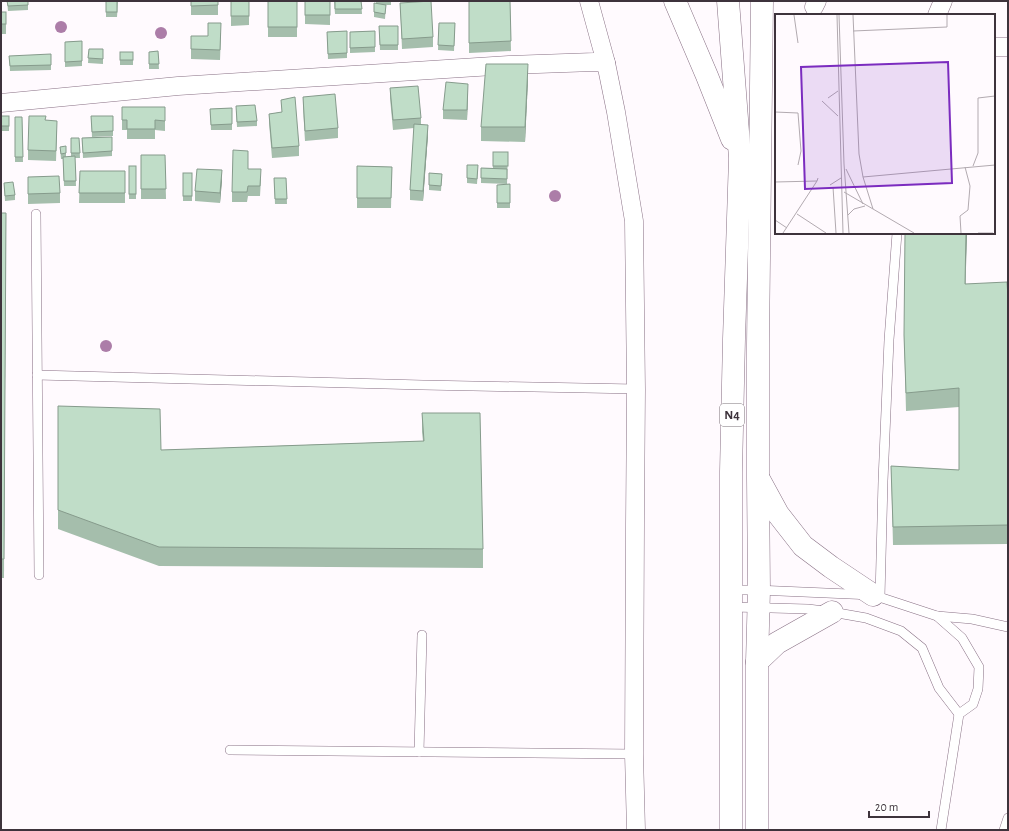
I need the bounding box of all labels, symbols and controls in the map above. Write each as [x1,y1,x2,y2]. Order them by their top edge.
inset map [775,14,995,234]
road number: N4 [720,404,744,426]
scale bar [869,793,929,819]
text: 20 m [875,801,898,813]

